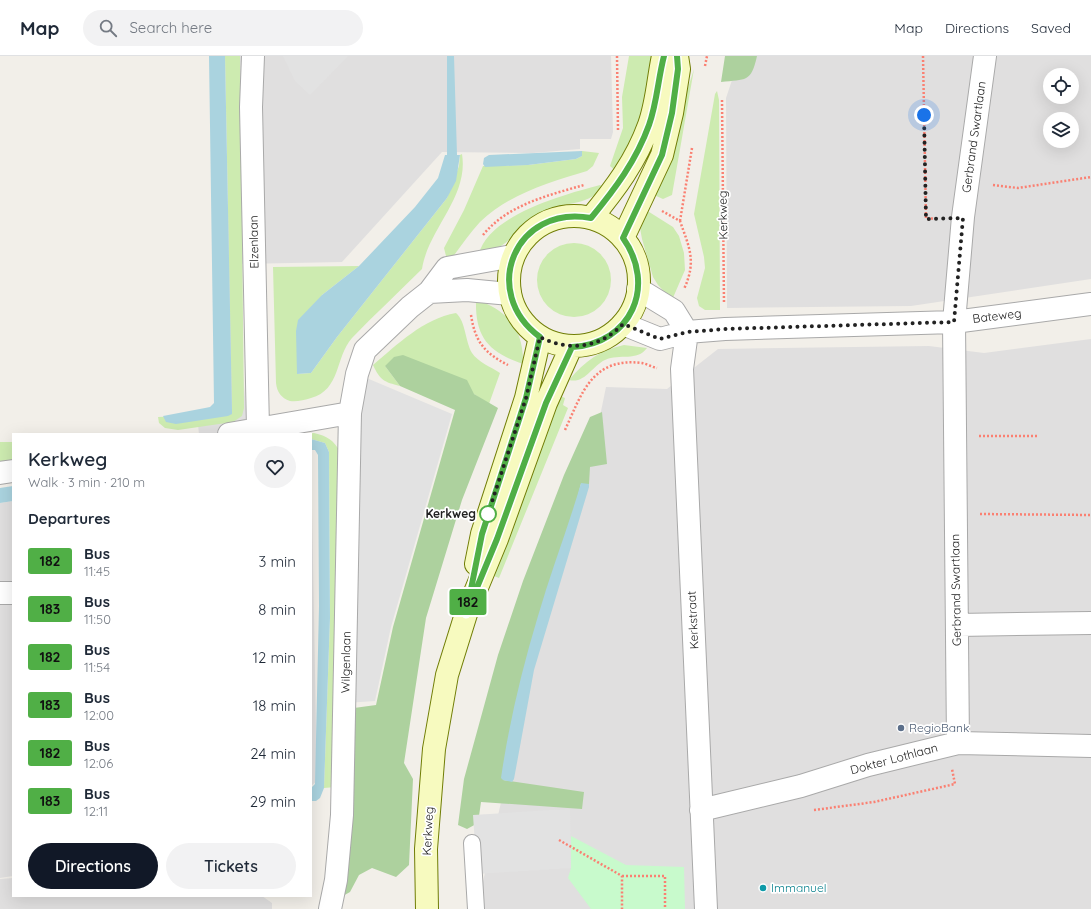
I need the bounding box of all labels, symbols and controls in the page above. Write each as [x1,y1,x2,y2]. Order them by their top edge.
search box [83,10,363,46]
text: Map [20,16,59,40]
icon: search [97,17,119,39]
text: Search here [129,18,212,37]
text: Map [894,19,923,37]
text: Directions [945,19,1009,37]
text: Saved [1031,19,1071,37]
map controls [1043,68,1079,148]
button: locate [1043,68,1079,104]
street label: Gerbrand Swartlaan [958,80,989,194]
your location [914,105,934,125]
button: layers [1043,112,1079,148]
street label: Kerkweg [715,190,730,240]
street label: Elzenlaan [246,215,261,269]
street label: Bateweg [972,305,1022,326]
button: heart [254,446,296,488]
text: Kerkweg [28,447,107,471]
text: Walk · 3 min · 210 m [28,474,145,490]
marker: Kerkweg [479,505,497,523]
place label: Kerkweg [425,506,476,521]
text: Departures [28,509,110,528]
street label: Gerbrand Swartlaan [947,534,964,646]
text: Bus [84,544,110,563]
text: 182 [39,552,61,570]
text: 3 min [258,552,296,571]
text: 11:45 [84,563,110,579]
line badge: 182 [445,589,491,615]
street label: Kerkstraat [683,590,702,650]
text: Bus [84,592,110,611]
text: 182 [457,593,479,611]
text: 183 [40,600,60,618]
text: 8 min [258,600,296,619]
text: 11:50 [84,611,111,627]
street label: Wilgenlaan [337,631,354,693]
text: Bus [84,640,110,659]
text: 182 [39,648,61,666]
text: 12 min [252,648,296,667]
text: 11:54 [84,659,110,675]
text: Bus [84,688,110,707]
text: 183 [40,696,60,714]
text: 18 min [253,696,296,715]
text: 12:00 [84,707,114,723]
place label: RegioBank [909,720,969,735]
marker: RegioBank [896,723,906,733]
text: Bus [84,736,110,755]
street label: Dokter Lothlaan [848,740,939,777]
text: 182 [39,744,61,762]
text: 24 min [250,744,296,763]
text: 12:06 [84,755,113,771]
text: Bus [84,784,110,803]
text: 183 [40,792,60,810]
text: 29 min [250,792,296,811]
text: 12:11 [84,803,108,819]
street label: Kerkweg [419,806,436,856]
button: Directions [28,843,158,889]
button: Tickets [166,843,296,889]
place label: Immanuel [771,880,826,895]
marker: Immanuel [758,883,768,893]

